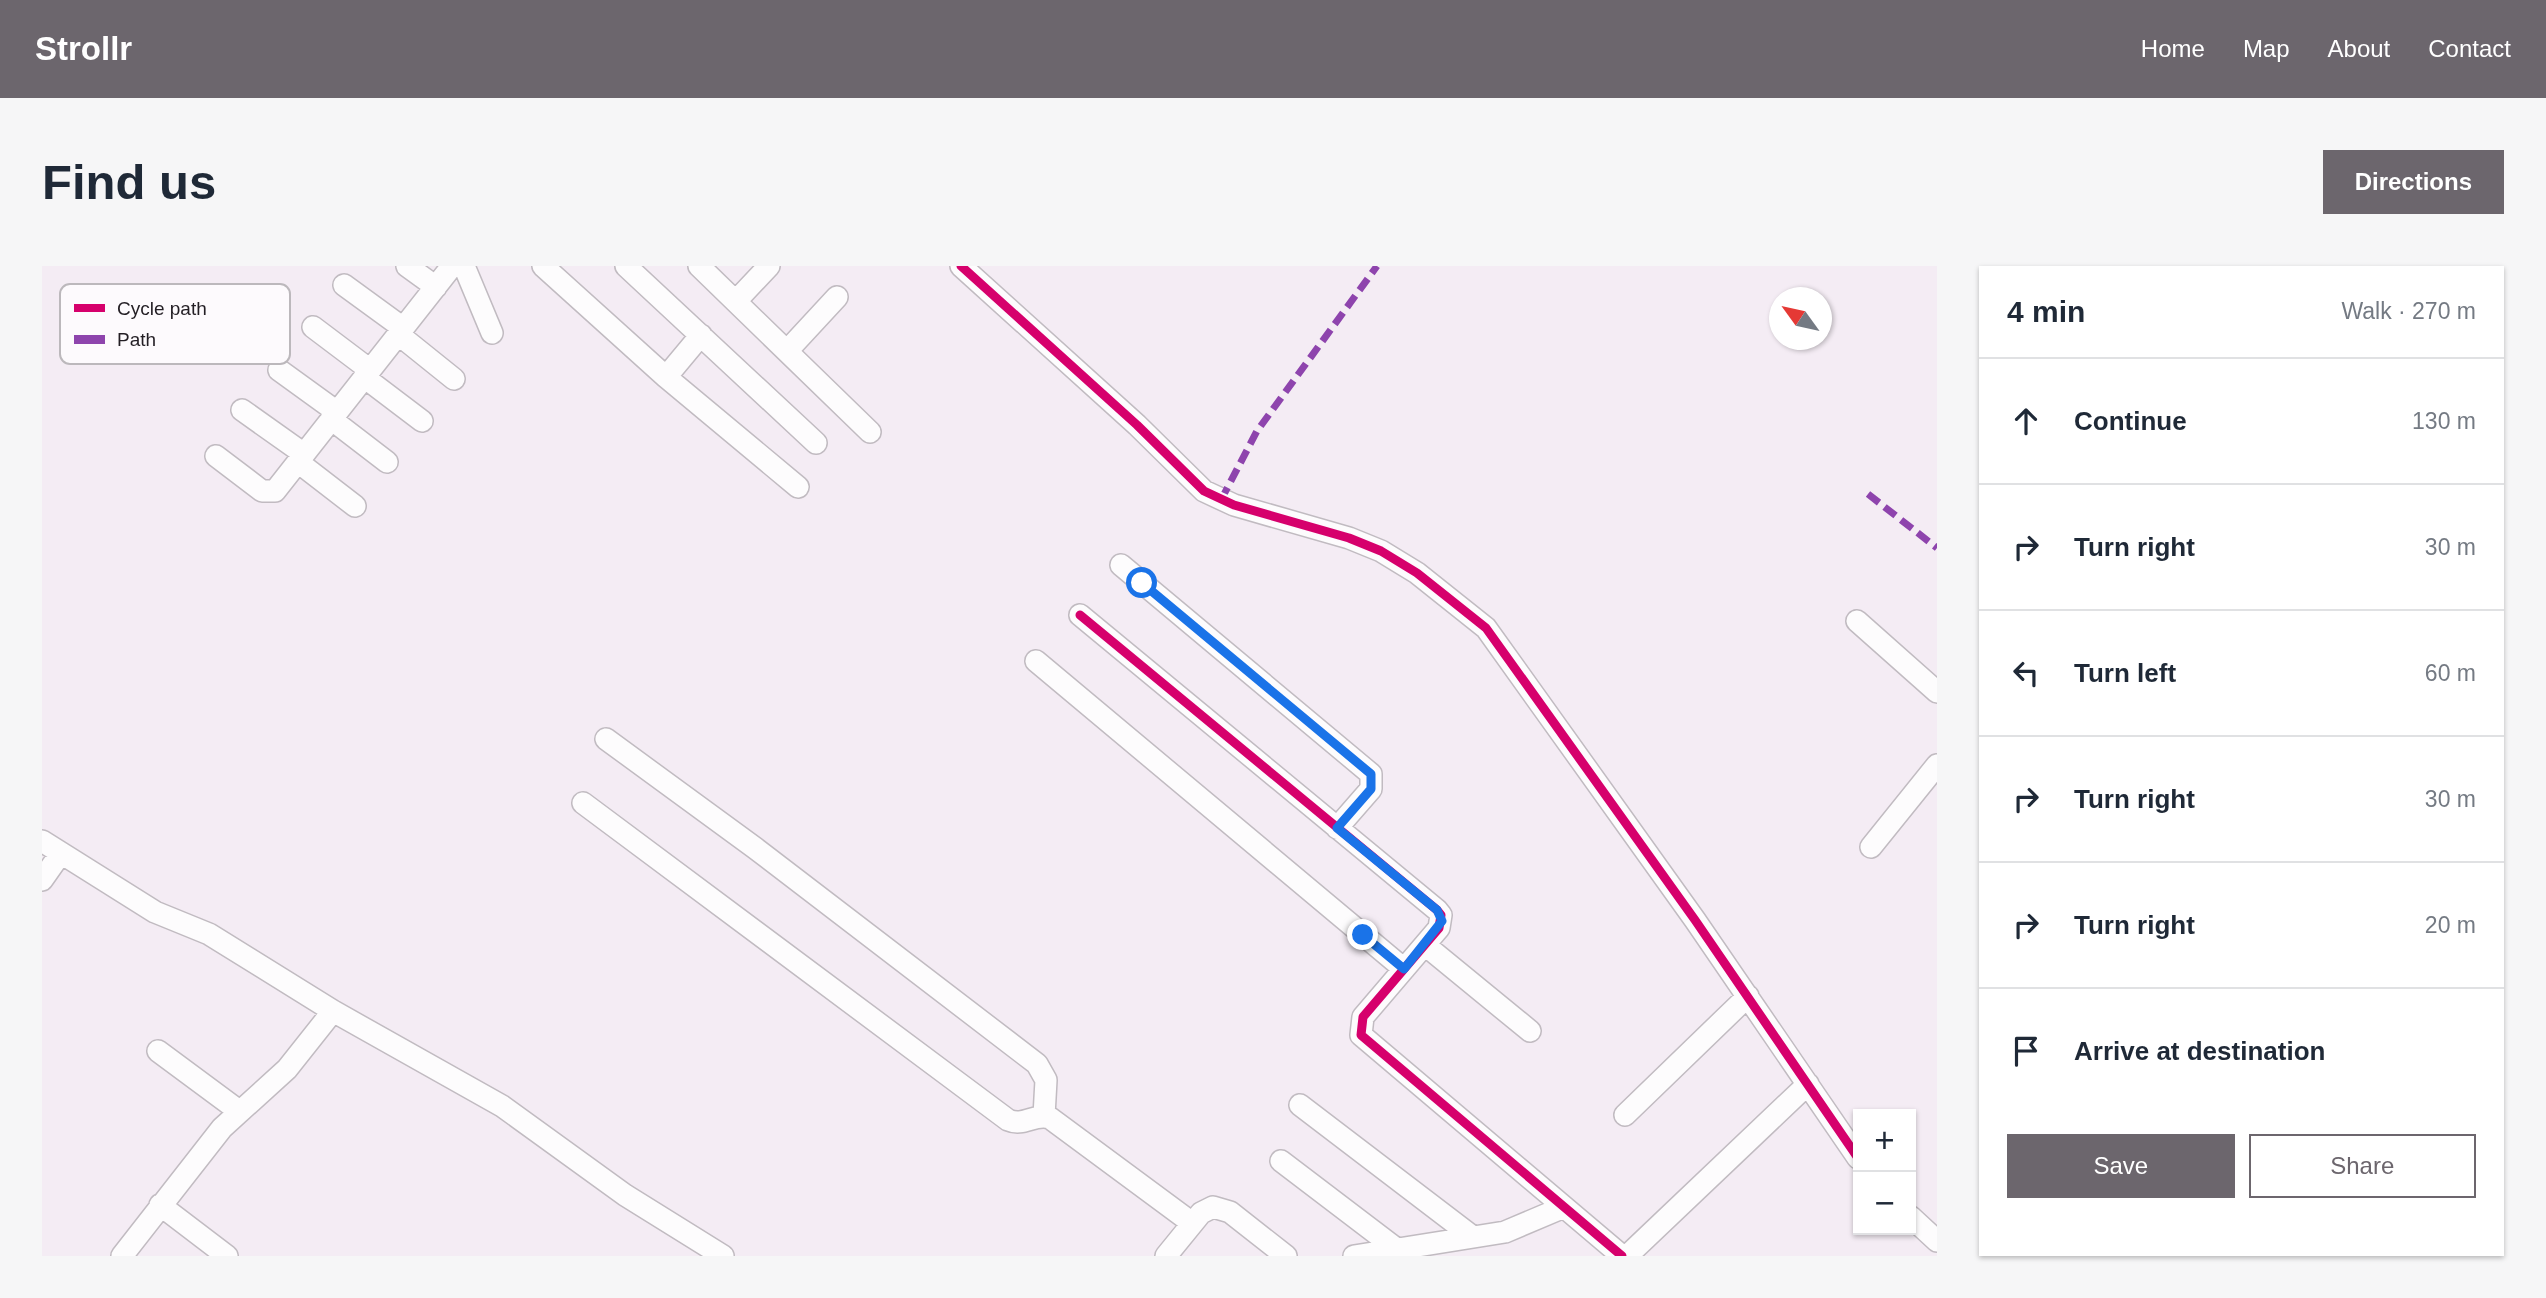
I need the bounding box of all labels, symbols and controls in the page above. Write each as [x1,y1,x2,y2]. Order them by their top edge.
text: Strollr [35,30,132,67]
text: Home [2141,35,2205,62]
text: Map [2243,35,2290,62]
text: About [2328,35,2390,62]
text: Contact [2428,35,2511,62]
button: Directions [2323,150,2504,214]
text: Find us [42,155,216,209]
legend [60,284,290,364]
north arrow [1769,287,1832,350]
text: 4 min [2007,295,2085,328]
text: Cycle path [117,298,207,319]
text: Walk · 270 m [2341,298,2476,324]
text: Path [117,329,156,350]
icon: ahead [2007,402,2045,440]
text: Continue [2074,406,2187,436]
text: 130 m [2412,408,2476,434]
icon: right [2007,528,2045,566]
text: Turn right [2074,532,2195,562]
text: 30 m [2425,534,2476,560]
route start [1126,567,1157,598]
icon: left [2007,654,2045,692]
text: Turn left [2074,658,2176,688]
text: 60 m [2425,660,2476,686]
icon: right [2007,780,2045,818]
text: Turn right [2074,784,2195,814]
text: 30 m [2425,786,2476,812]
icon: right [2007,906,2045,944]
text: Turn right [2074,910,2195,940]
text: 20 m [2425,912,2476,938]
route end [1347,919,1378,950]
icon: arrive [2007,1032,2045,1070]
text: Arrive at destination [2074,1036,2325,1066]
map controls [1853,1109,1916,1235]
button: + [1853,1109,1916,1172]
button: Save [2007,1134,2235,1198]
button: Share [2249,1134,2476,1198]
button: − [1853,1172,1916,1235]

